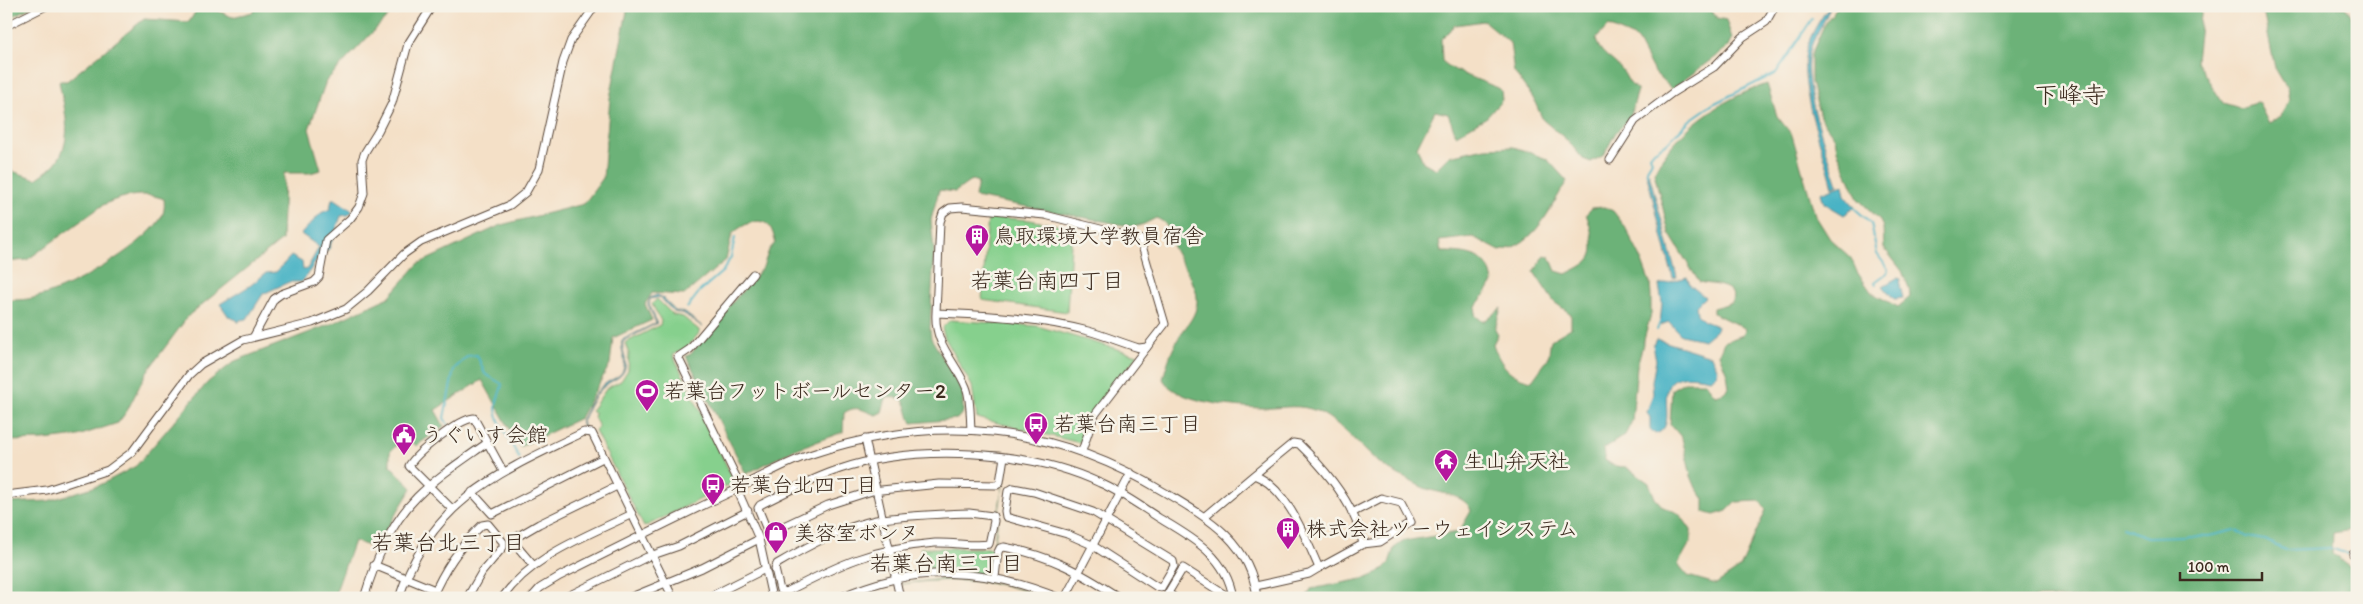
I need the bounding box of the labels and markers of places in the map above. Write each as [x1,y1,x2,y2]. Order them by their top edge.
building icon: 鳥取環境大学教員宿舎 [964,223,990,257]
place label: 鳥取環境大学教員宿舎 [994,223,1204,248]
sports icon: 若葉台フットボールセンター2 [634,378,660,412]
place label: 若葉台フットボールセンター2 [664,378,946,403]
bus stop icon: 若葉台南三丁目 [1023,411,1049,445]
place label: 若葉台南三丁目 [1054,411,1201,436]
public building icon: うぐいす会館 [391,422,417,456]
place label: うぐいす会館 [422,422,548,447]
temple icon: 生山弁天社 [1433,448,1459,482]
place label: 生山弁天社 [1464,448,1569,473]
bus stop icon: 若葉台北四丁目 [700,472,726,506]
place label: 若葉台北四丁目 [730,472,877,497]
building icon: 株式会社ツーウェイシステム [1275,516,1301,550]
place label: 株式会社ツーウェイシステム [1306,516,1578,541]
shop icon: 美容室ボンヌ [763,520,789,554]
place label: 美容室ボンヌ [794,520,919,545]

